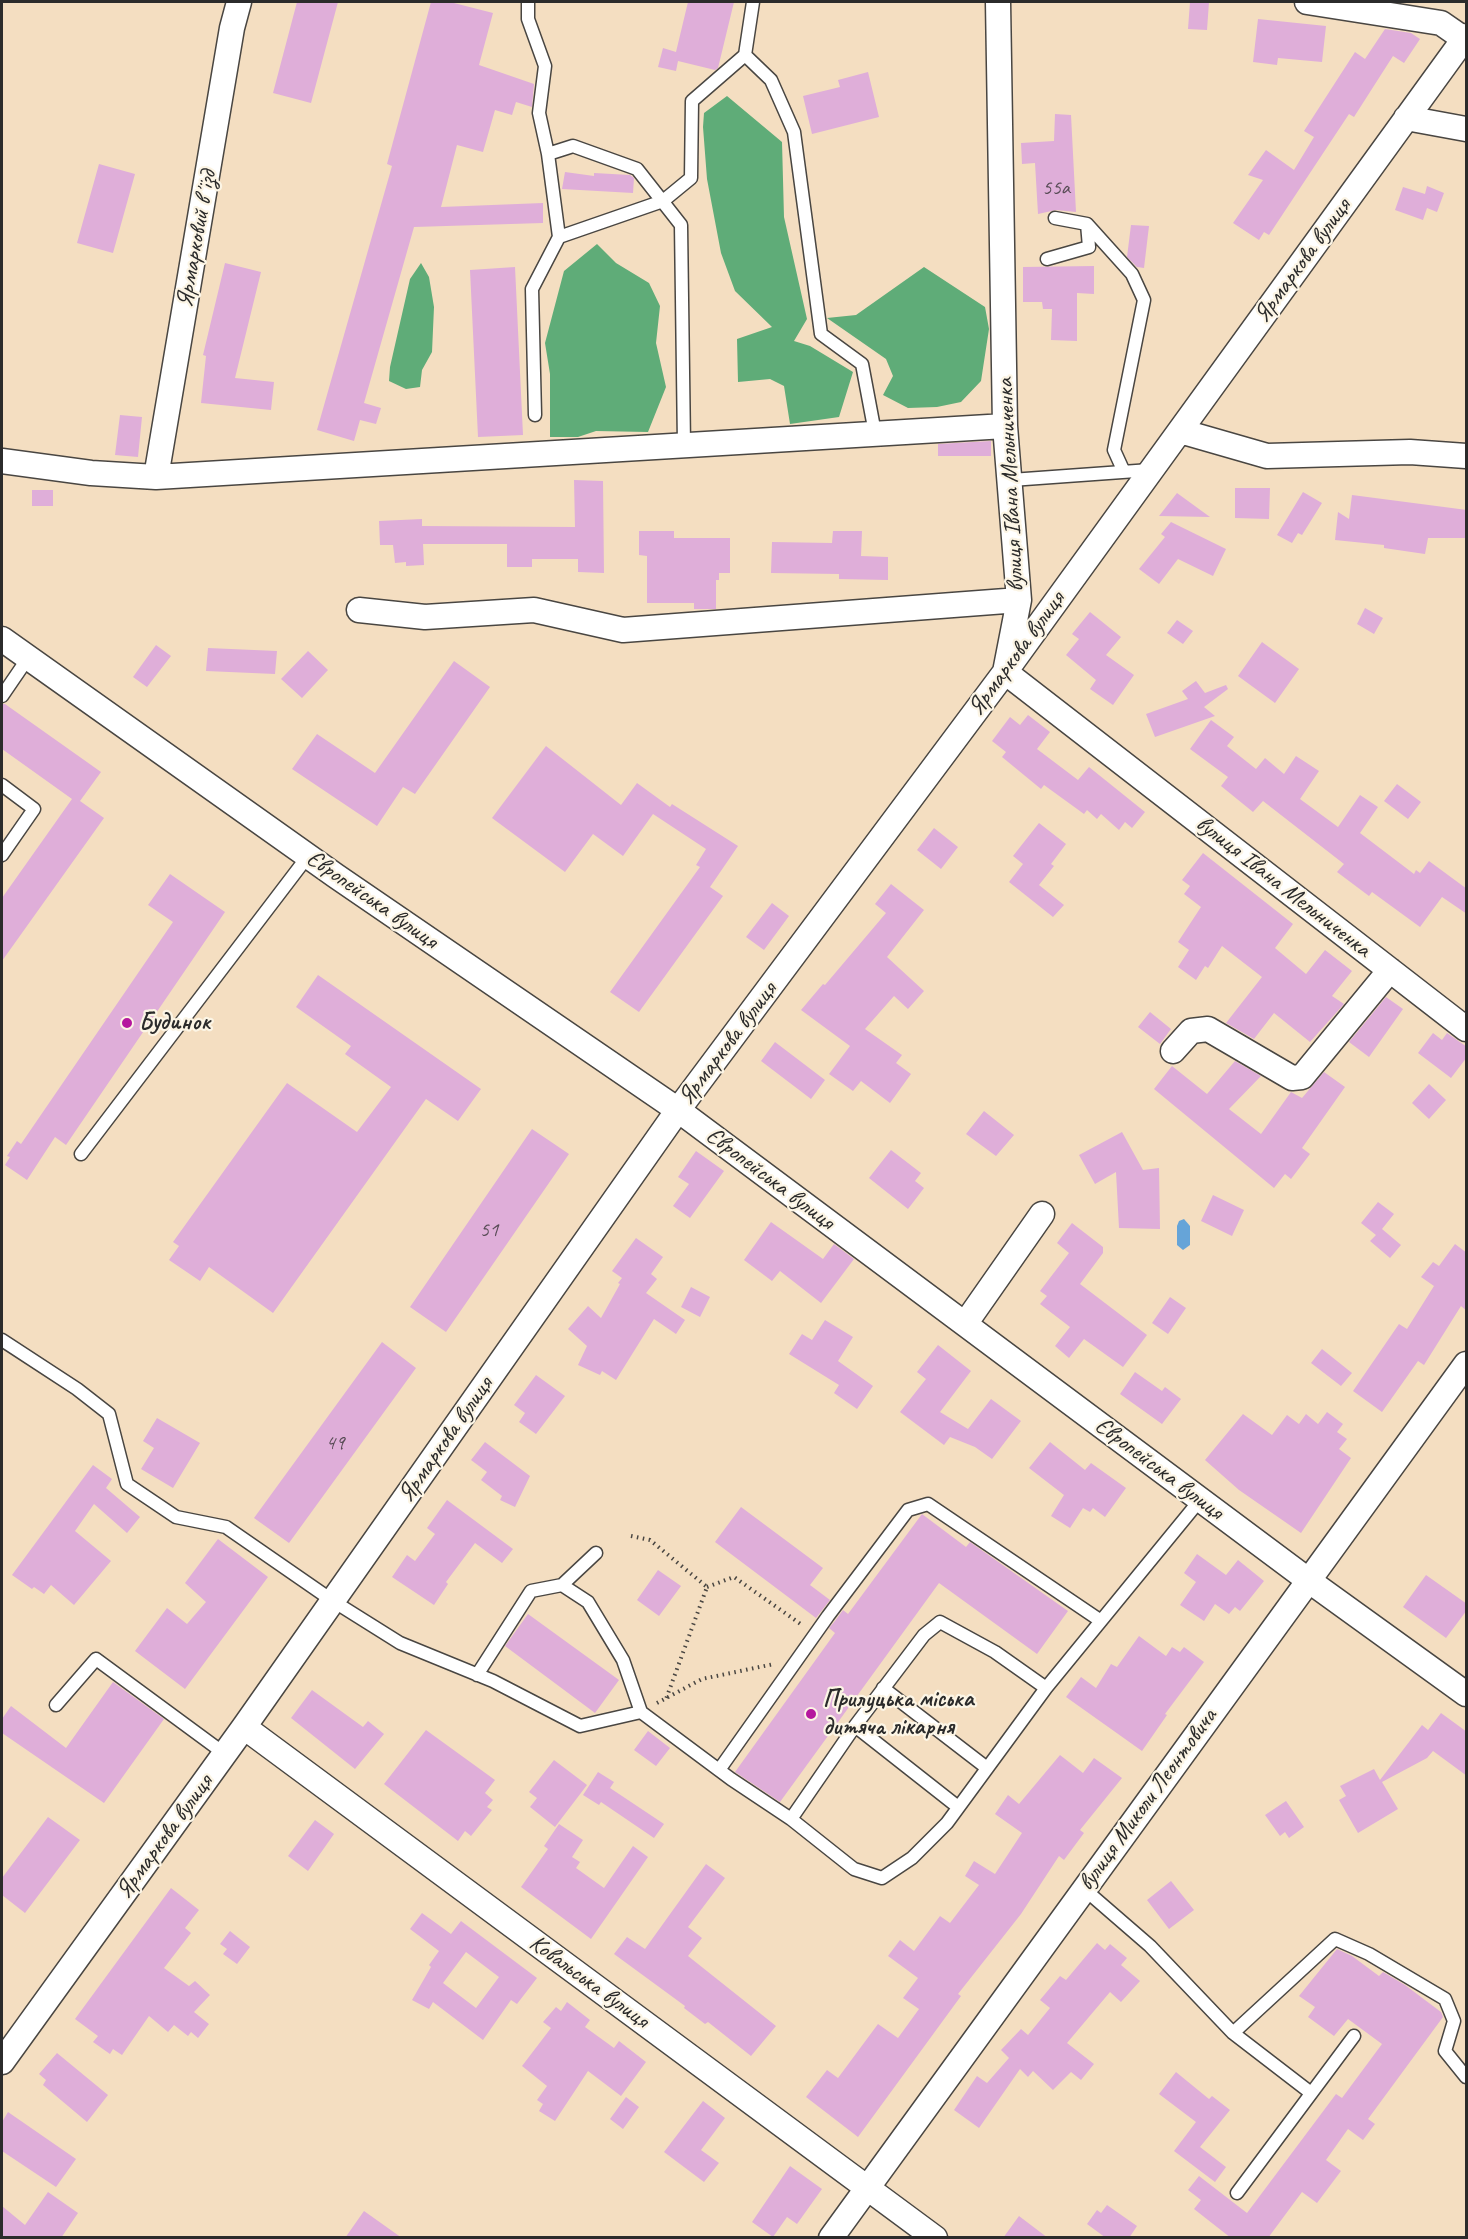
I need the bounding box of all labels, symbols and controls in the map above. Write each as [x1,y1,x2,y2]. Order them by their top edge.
street label: Ярмарковий вʼїзд [171,168,223,310]
house number: 55а [1042,175,1070,201]
street label: Ярмаркова вулиця [1248,193,1358,329]
street label: вулиця Івана Мельниченка [991,377,1031,593]
street label: Ярмаркова вулиця [962,586,1072,722]
street label: вулиця Івана Мельниченка [1190,810,1376,964]
street label: Європейська вулиця [301,844,443,956]
street label: Ярмаркова вулиця [672,977,784,1111]
place label: Будинок [139,1009,211,1037]
marker: Будинок [120,1016,134,1030]
street label: Європейська вулиця [700,1121,840,1237]
house number: 51 [480,1217,498,1243]
street label: Ярмаркова вулиця [392,1372,500,1508]
street label: Європейська вулиця [1089,1411,1229,1527]
house number: 49 [326,1430,344,1456]
place label: Прилуцька міська дитяча лікарня [823,1686,974,1742]
street label: вулиця Миколи Леонтовича [1072,1703,1224,1897]
marker: Прилуцька міська дитяча лікарня [804,1707,818,1721]
street label: Ярмаркова вулиця [110,1769,220,1905]
street label: Ковальська вулиця [524,1929,654,2035]

